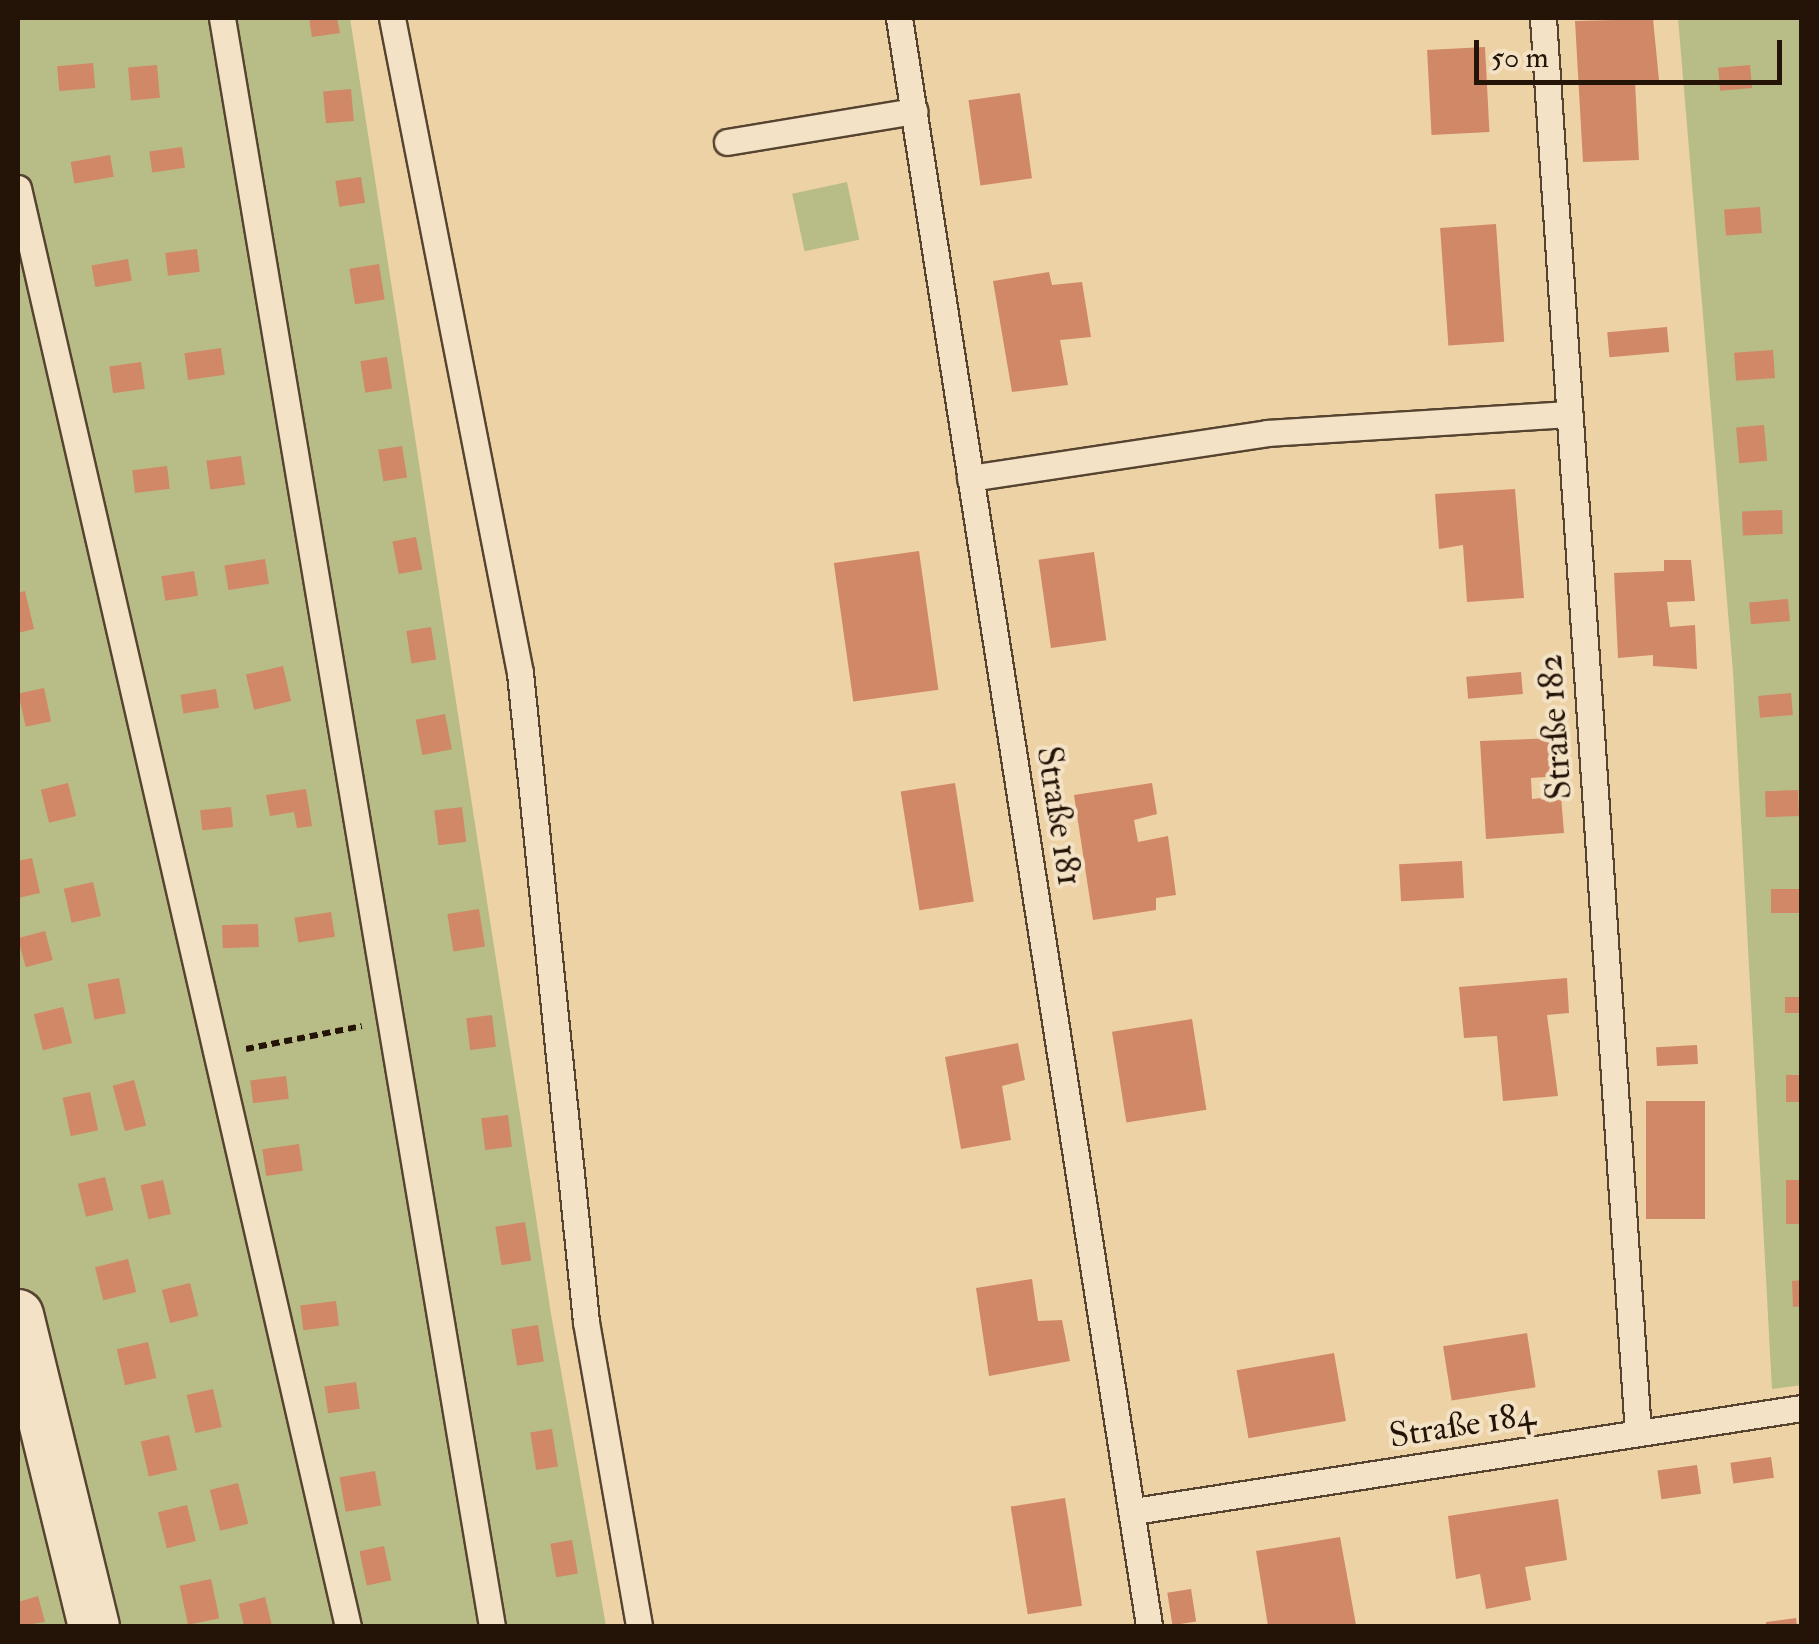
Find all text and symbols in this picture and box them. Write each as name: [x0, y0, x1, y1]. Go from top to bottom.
scale bar: [1479, 20, 1786, 82]
text: 50 m: [1491, 39, 1549, 76]
street label: Straße 182: [1529, 653, 1581, 801]
street label: Straße 181: [1027, 743, 1091, 889]
street label: Straße 184: [1386, 1393, 1538, 1457]

